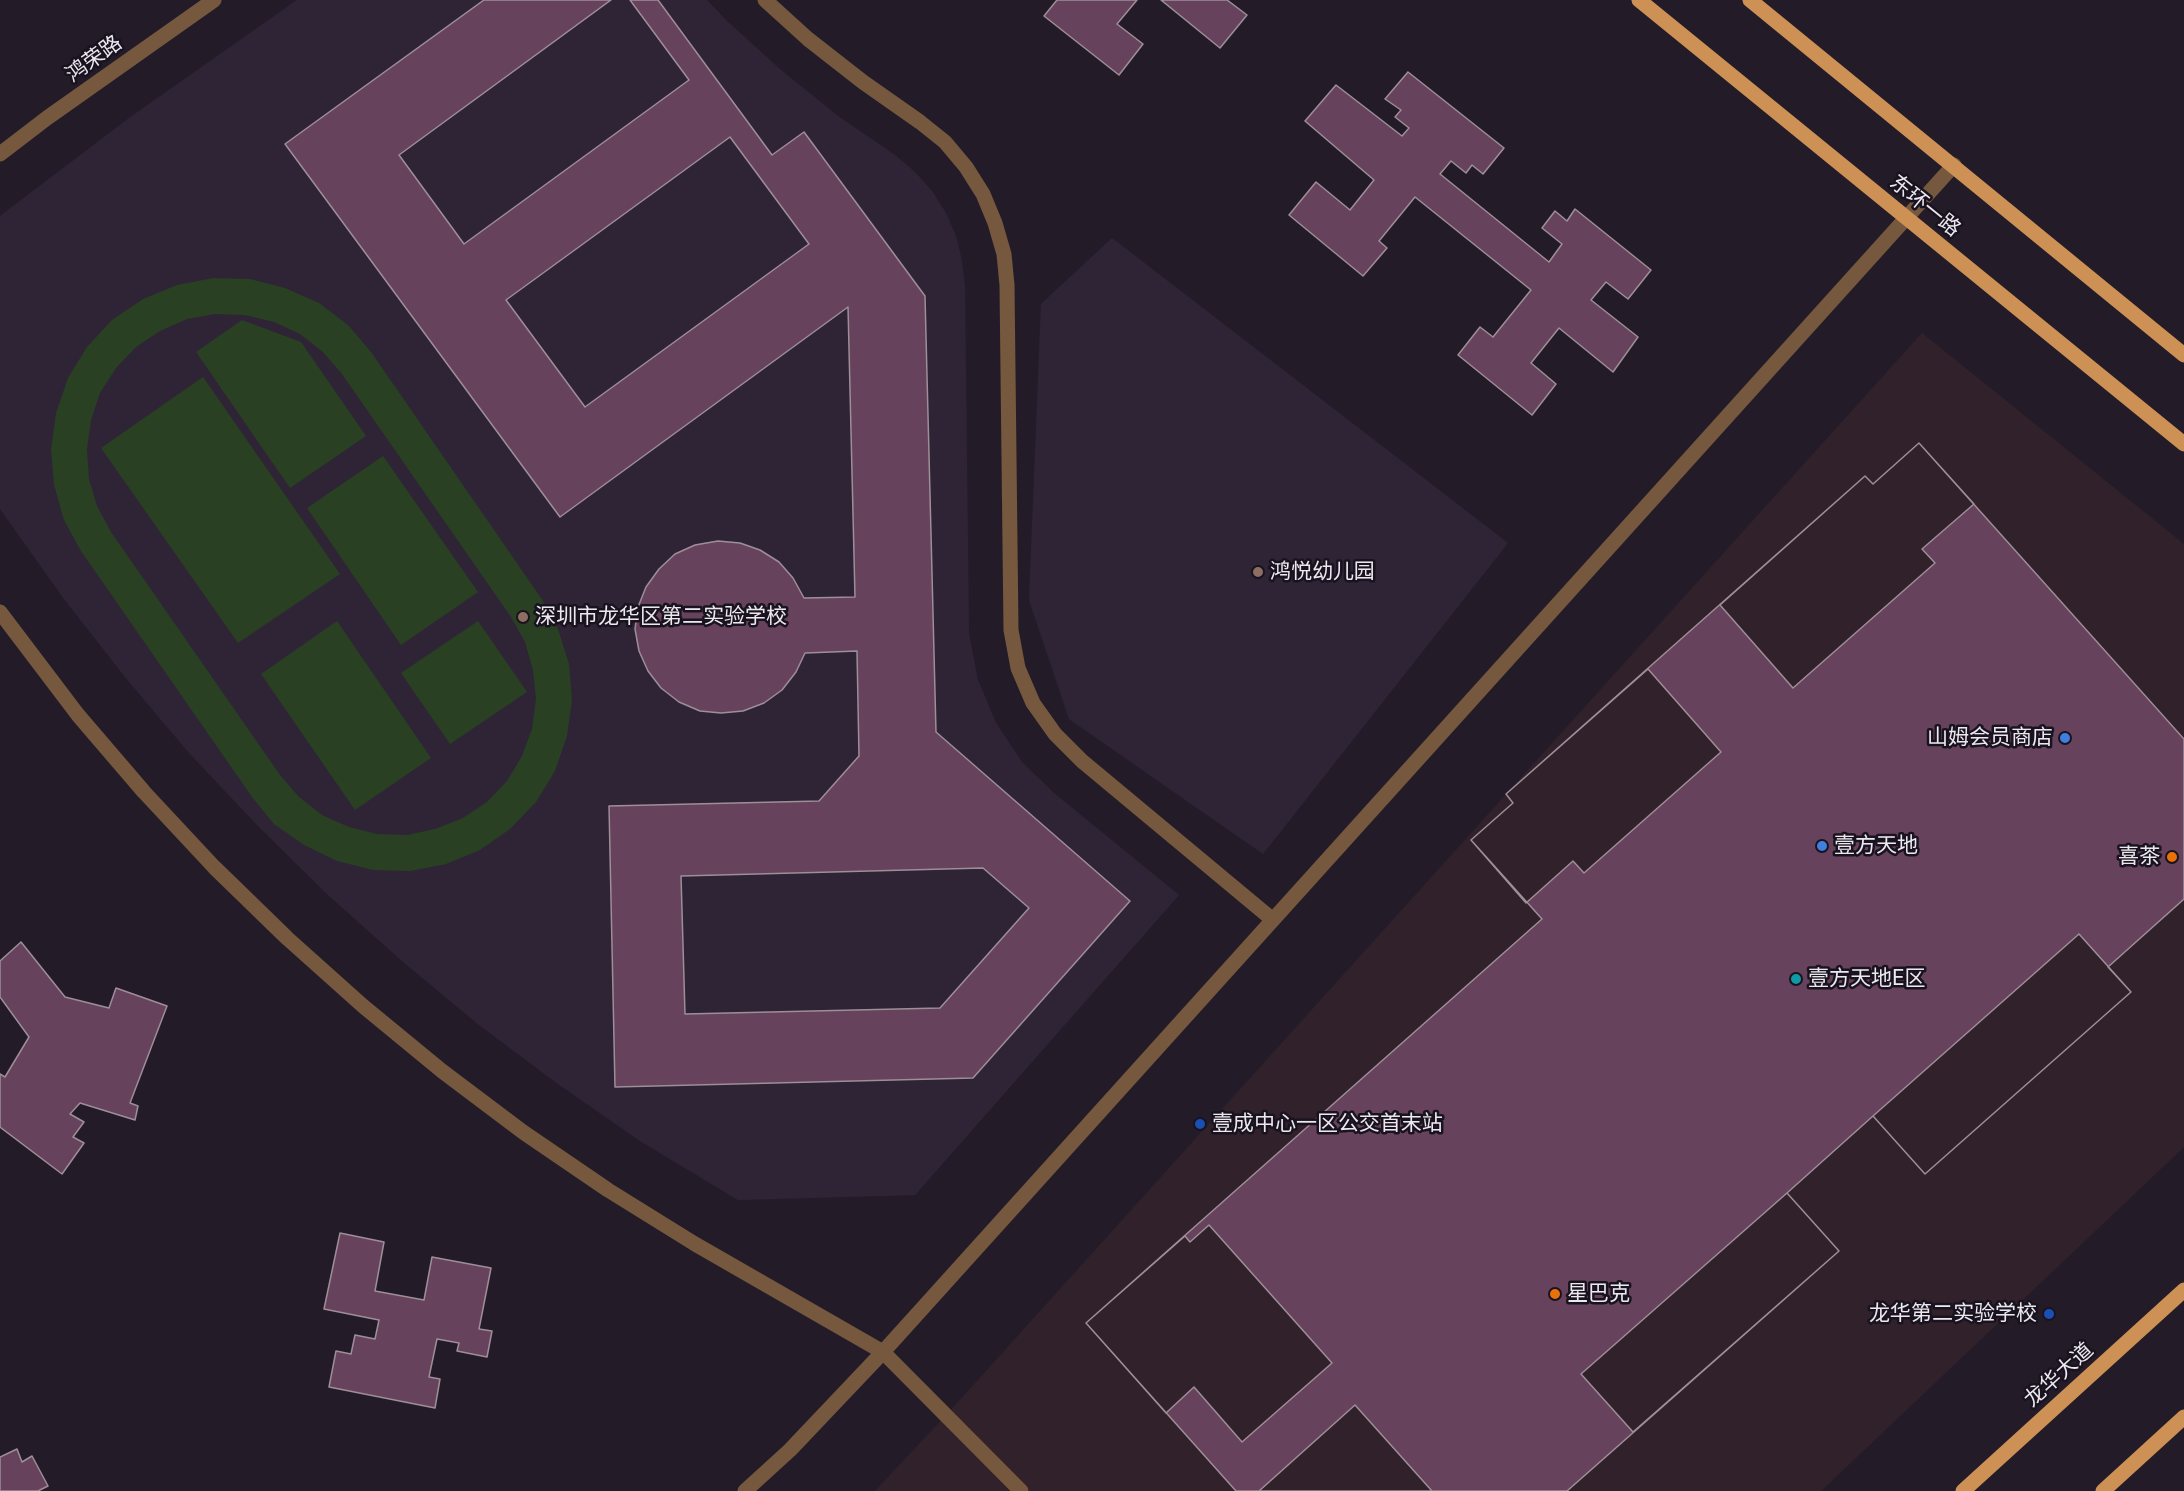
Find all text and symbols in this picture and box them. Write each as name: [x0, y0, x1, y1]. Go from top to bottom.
street label: 鸿荣路: [61, 30, 127, 88]
street label: 东环一路: [1884, 170, 1966, 242]
place label: 鸿悦幼儿园: [1270, 559, 1375, 585]
marker: 鸿悦幼儿园: [1251, 565, 1265, 579]
place label: 深圳市龙华区第二实验学校: [535, 604, 787, 630]
marker: 深圳市龙华区第二实验学校: [516, 610, 530, 624]
place label: 山姆会员商店: [1927, 725, 2053, 751]
marker: 山姆会员商店: [2058, 731, 2072, 745]
place label: 壹方天地: [1834, 833, 1918, 859]
marker: 壹方天地: [1815, 839, 1829, 853]
place label: 喜茶: [2118, 844, 2160, 870]
marker: 喜茶: [2165, 850, 2179, 864]
place label: 壹方天地E区: [1808, 966, 1926, 992]
marker: 壹方天地E区: [1789, 972, 1803, 986]
place label: 壹成中心一区公交首末站: [1212, 1111, 1443, 1137]
marker: 壹成中心一区公交首末站: [1193, 1117, 1207, 1131]
place label: 星巴克: [1567, 1281, 1630, 1307]
marker: 星巴克: [1548, 1287, 1562, 1301]
place label: 龙华第二实验学校: [1869, 1301, 2037, 1327]
marker: 龙华第二实验学校: [2042, 1307, 2056, 1321]
street label: 龙华大道: [2019, 1338, 2099, 1412]

